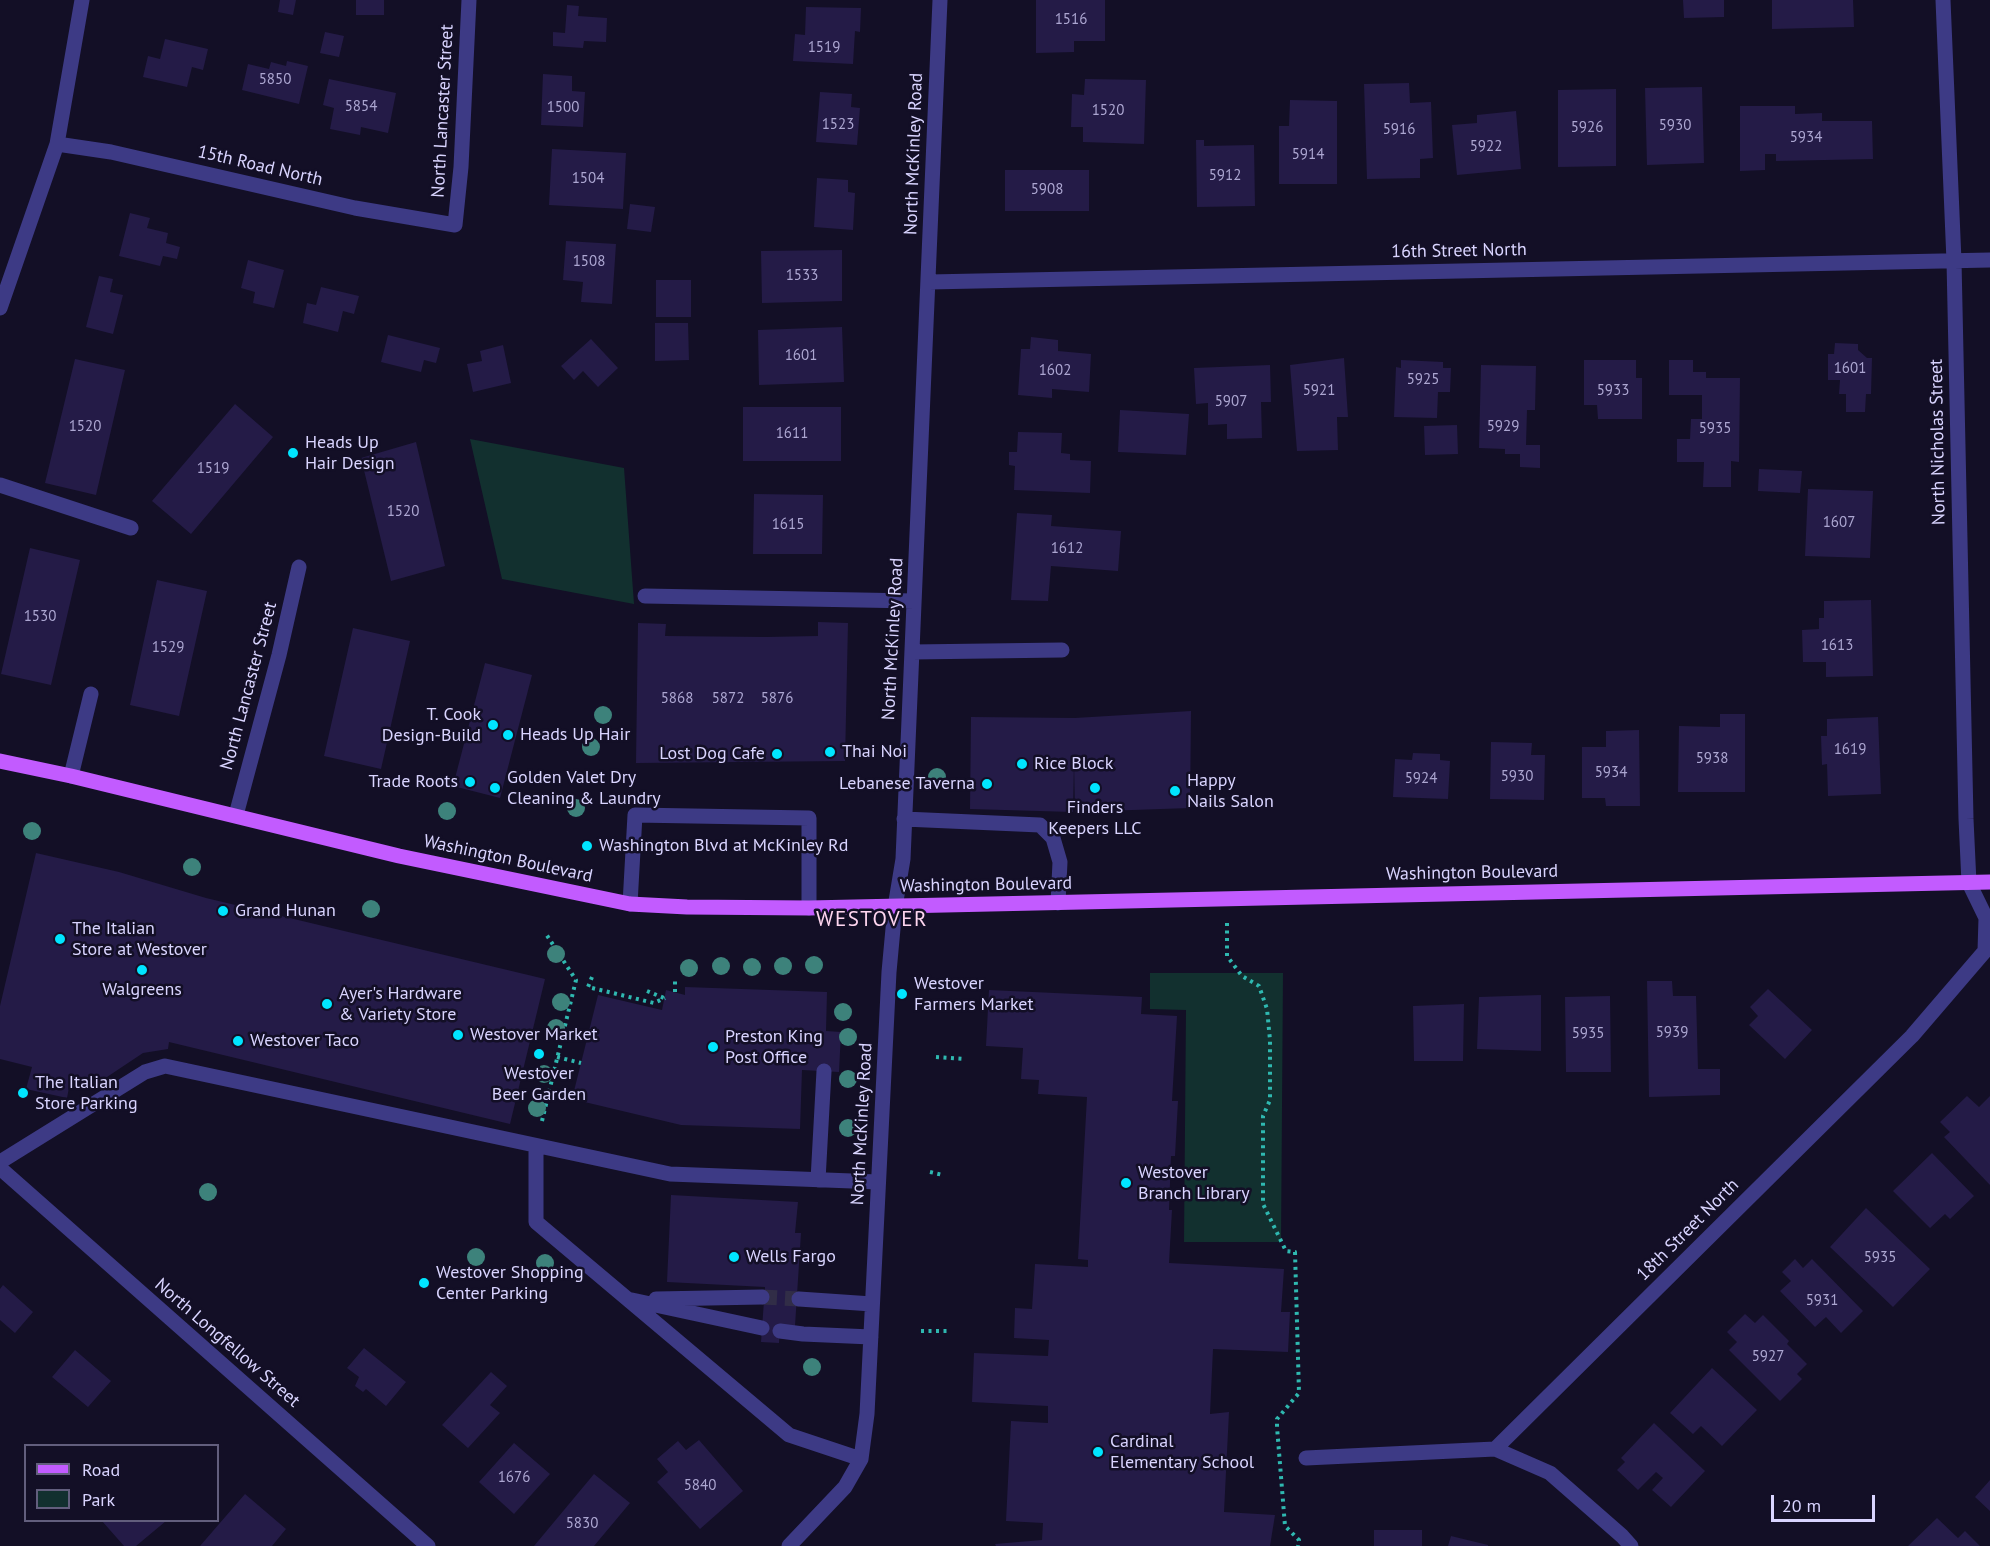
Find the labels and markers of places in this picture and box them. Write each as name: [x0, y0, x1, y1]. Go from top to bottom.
place label: Heads Up Hair Design: [305, 432, 395, 474]
marker: Heads Up Hair Design: [286, 446, 300, 460]
place label: T. Cook Design-Build: [382, 704, 481, 746]
marker: T. Cook Design-Build: [486, 718, 500, 732]
place label: Heads Up Hair: [520, 724, 630, 746]
marker: Heads Up Hair: [501, 728, 515, 742]
place label: Thai Noi: [842, 741, 907, 763]
place label: Lost Dog Cafe: [659, 743, 765, 765]
marker: Thai Noi: [823, 745, 837, 759]
marker: Lost Dog Cafe: [770, 747, 784, 761]
place label: Rice Block: [1034, 753, 1113, 775]
marker: Rice Block: [1015, 757, 1029, 771]
place label: Golden Valet Dry Cleaning & Laundry: [507, 767, 661, 810]
place label: Happy Nails Salon: [1187, 770, 1274, 812]
place label: Trade Roots: [368, 771, 458, 793]
place label: Lebanese Taverna: [839, 773, 975, 795]
marker: Trade Roots: [463, 775, 477, 789]
marker: Lebanese Taverna: [980, 777, 994, 791]
marker: Golden Valet Dry Cleaning & Laundry: [488, 781, 502, 795]
marker: Finders Keepers LLC: [1088, 781, 1102, 795]
marker: Happy Nails Salon: [1168, 784, 1182, 798]
place label: Finders Keepers LLC: [1048, 797, 1142, 840]
place label: Washington Blvd at McKinley Rd: [599, 835, 848, 857]
marker: Washington Blvd at McKinley Rd: [580, 839, 594, 853]
place label: Grand Hunan: [235, 900, 336, 922]
marker: Grand Hunan: [216, 904, 230, 918]
place label: The Italian Store at Westover: [72, 918, 207, 960]
marker: The Italian Store at Westover: [53, 932, 67, 946]
marker: Walgreens: [135, 963, 149, 977]
place label: Westover Farmers Market: [914, 973, 1034, 1016]
place label: Walgreens: [102, 979, 182, 1001]
place label: Ayer's Hardware & Variety Store: [339, 983, 462, 1026]
marker: Westover Farmers Market: [895, 987, 909, 1001]
marker: Ayer's Hardware & Variety Store: [320, 997, 334, 1011]
place label: Westover Market: [470, 1024, 598, 1046]
place label: Preston King Post Office: [725, 1026, 823, 1068]
marker: Westover Market: [451, 1028, 465, 1042]
place label: Westover Taco: [250, 1030, 359, 1052]
marker: Westover Taco: [231, 1034, 245, 1048]
marker: Preston King Post Office: [706, 1040, 720, 1054]
marker: Westover Beer Garden: [532, 1047, 546, 1061]
place label: Westover Beer Garden: [492, 1063, 586, 1106]
place label: The Italian Store Parking: [35, 1072, 138, 1114]
marker: The Italian Store Parking: [16, 1086, 30, 1100]
place label: Westover Branch Library: [1138, 1162, 1250, 1204]
marker: Westover Branch Library: [1119, 1176, 1133, 1190]
place label: Wells Fargo: [746, 1246, 836, 1268]
marker: Wells Fargo: [727, 1250, 741, 1264]
place label: Westover Shopping Center Parking: [436, 1262, 584, 1304]
marker: Westover Shopping Center Parking: [417, 1276, 431, 1290]
place label: Cardinal Elementary School: [1110, 1431, 1254, 1474]
marker: Cardinal Elementary School: [1091, 1445, 1105, 1459]

